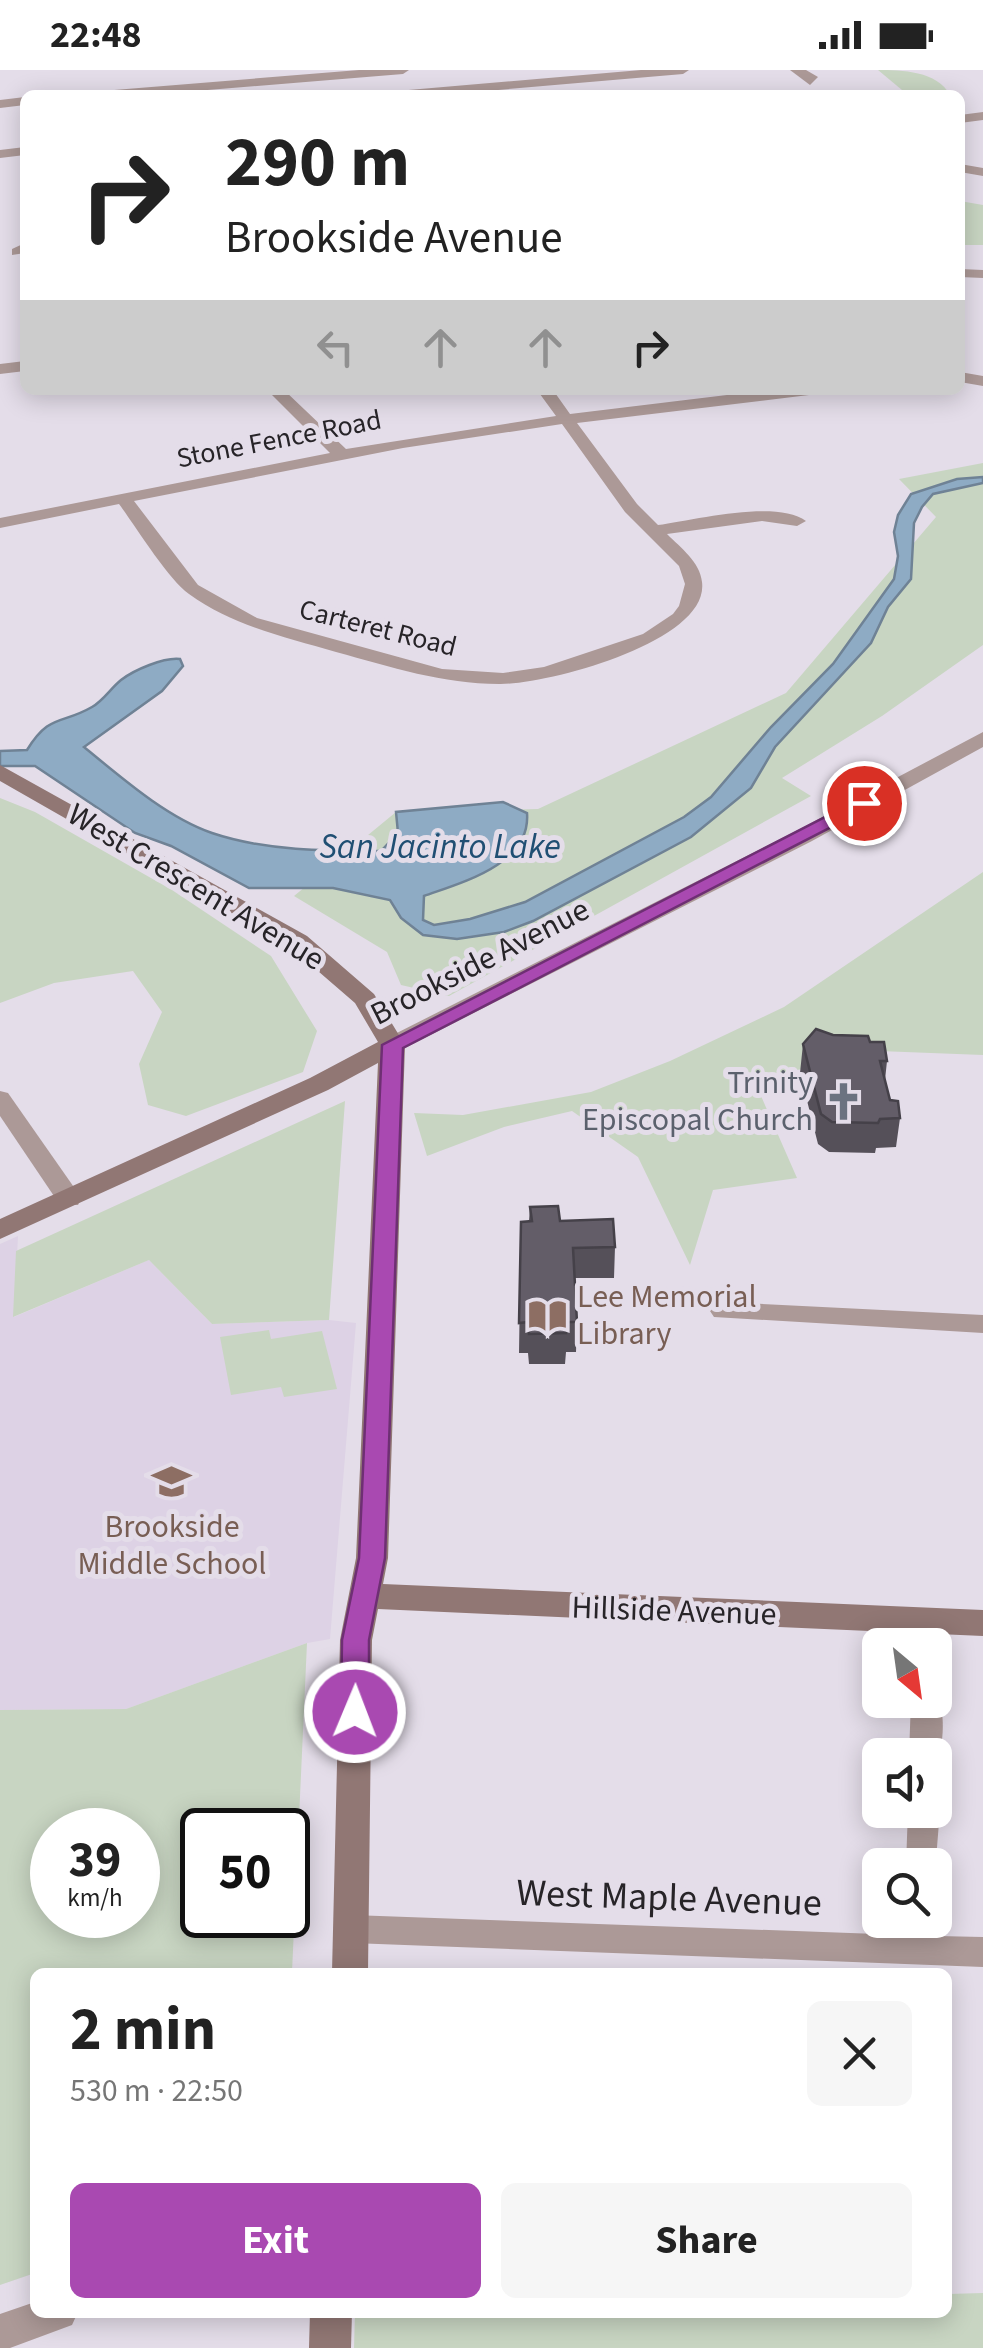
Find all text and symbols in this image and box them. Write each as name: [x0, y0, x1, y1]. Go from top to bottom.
text: 22:48: [50, 8, 142, 62]
text: 290 m: [225, 113, 410, 213]
icon: right: [60, 130, 190, 260]
text: Brookside Avenue: [225, 206, 563, 270]
icon: left: [308, 320, 363, 375]
icon: ahead: [413, 320, 468, 375]
icon: ahead: [518, 320, 573, 375]
icon: right: [623, 320, 678, 375]
street label: Stone Fence Road: [173, 400, 385, 478]
street label: Carteret Road: [295, 589, 461, 667]
pin: [822, 761, 907, 846]
icon: arrive: [837, 776, 892, 831]
street label: West Crescent Avenue: [59, 792, 333, 982]
water label: San Jacinto Lake: [319, 822, 561, 872]
street label: Brookside Avenue: [363, 887, 597, 1037]
place label: Trinity Episcopal Church: [582, 1060, 813, 1143]
church icon: Trinity Episcopal Church: [822, 1080, 864, 1122]
place label: Lee Memorial Library: [577, 1274, 757, 1357]
library icon: Lee Memorial Library: [526, 1294, 568, 1336]
school or university icon: Brookside Middle School: [151, 1461, 193, 1503]
place label: Brookside Middle School: [77, 1504, 267, 1587]
street label: Hillside Avenue: [571, 1584, 777, 1638]
north arrow: [862, 1628, 952, 1718]
map controls: [862, 1628, 952, 1938]
position arrow: [303, 1660, 407, 1764]
button: sound: [862, 1738, 952, 1828]
speed limit sign: 50: [180, 1808, 310, 1938]
text: 39: [69, 1825, 121, 1896]
button: search: [862, 1848, 952, 1938]
street label: West Maple Avenue: [515, 1866, 823, 1930]
text: km/h: [67, 1880, 123, 1916]
text: 2 min: [70, 1988, 216, 2073]
button: close: [807, 2001, 912, 2106]
text: 530 m · 22:50: [70, 2068, 243, 2114]
button: Exit: [70, 2183, 481, 2298]
button: Share: [501, 2183, 912, 2298]

